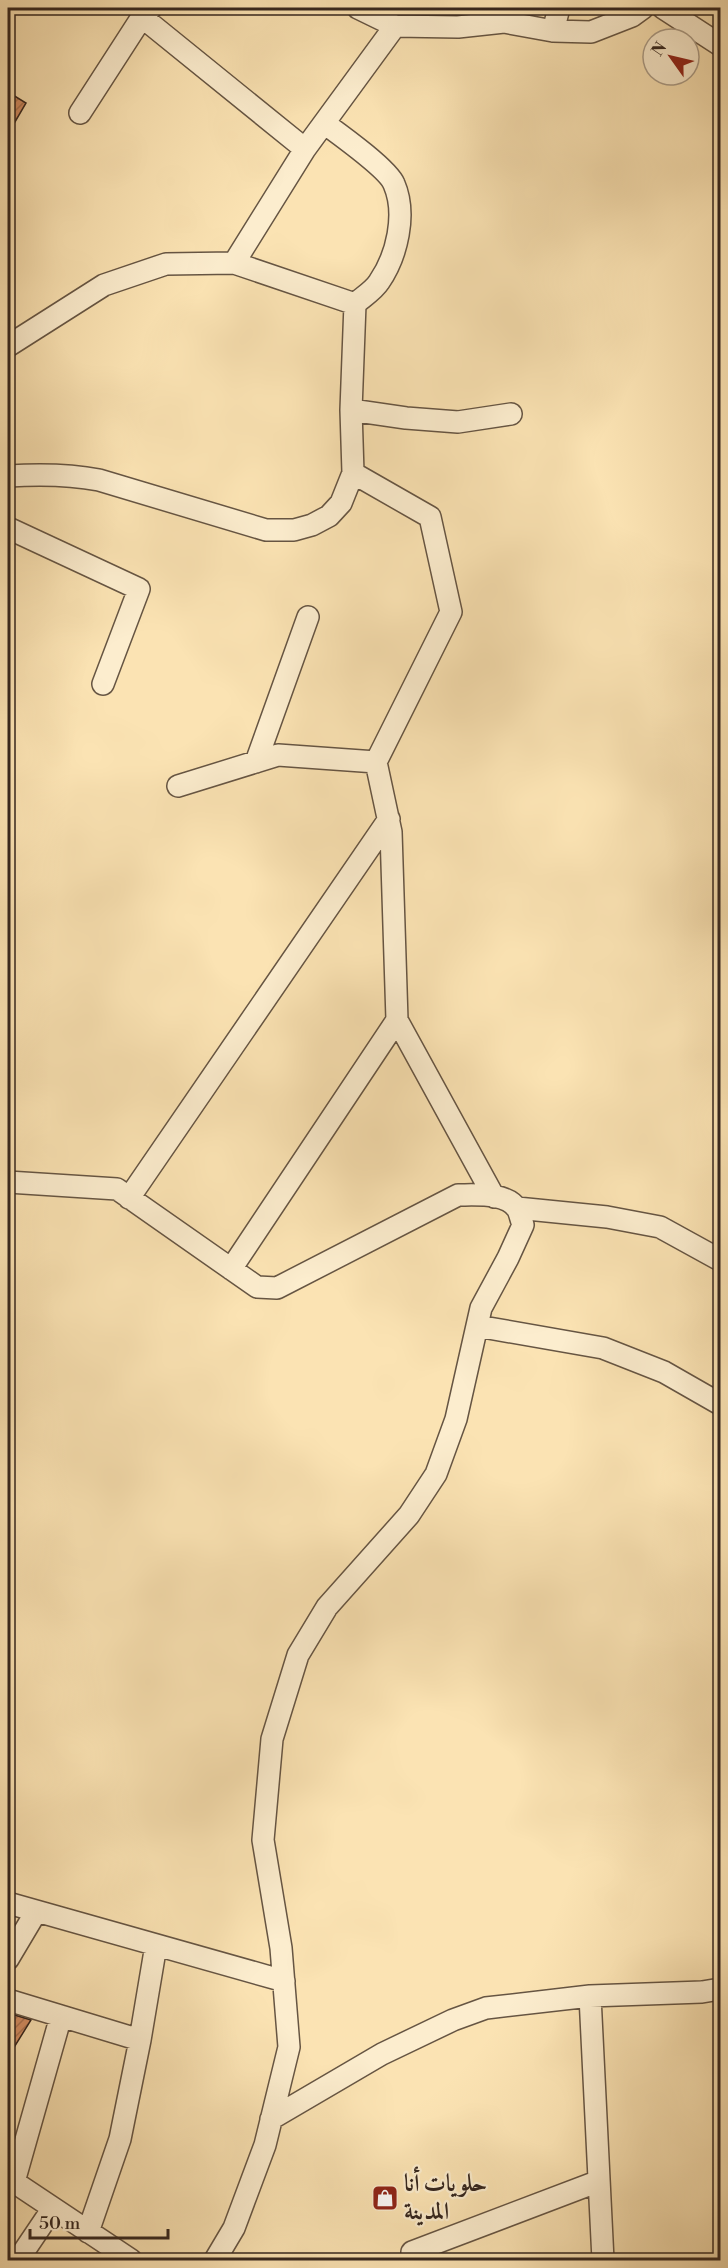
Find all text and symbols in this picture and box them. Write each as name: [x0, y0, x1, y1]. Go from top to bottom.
north arrow: [641, 27, 701, 87]
text: N: [648, 38, 671, 60]
place label: حلويات أنا المدينة: [404, 2166, 487, 2227]
shop icon: حلويات أنا المدينة: [370, 2183, 400, 2213]
scale bar: [30, 2202, 168, 2240]
text: 50 m: [39, 2212, 81, 2235]

